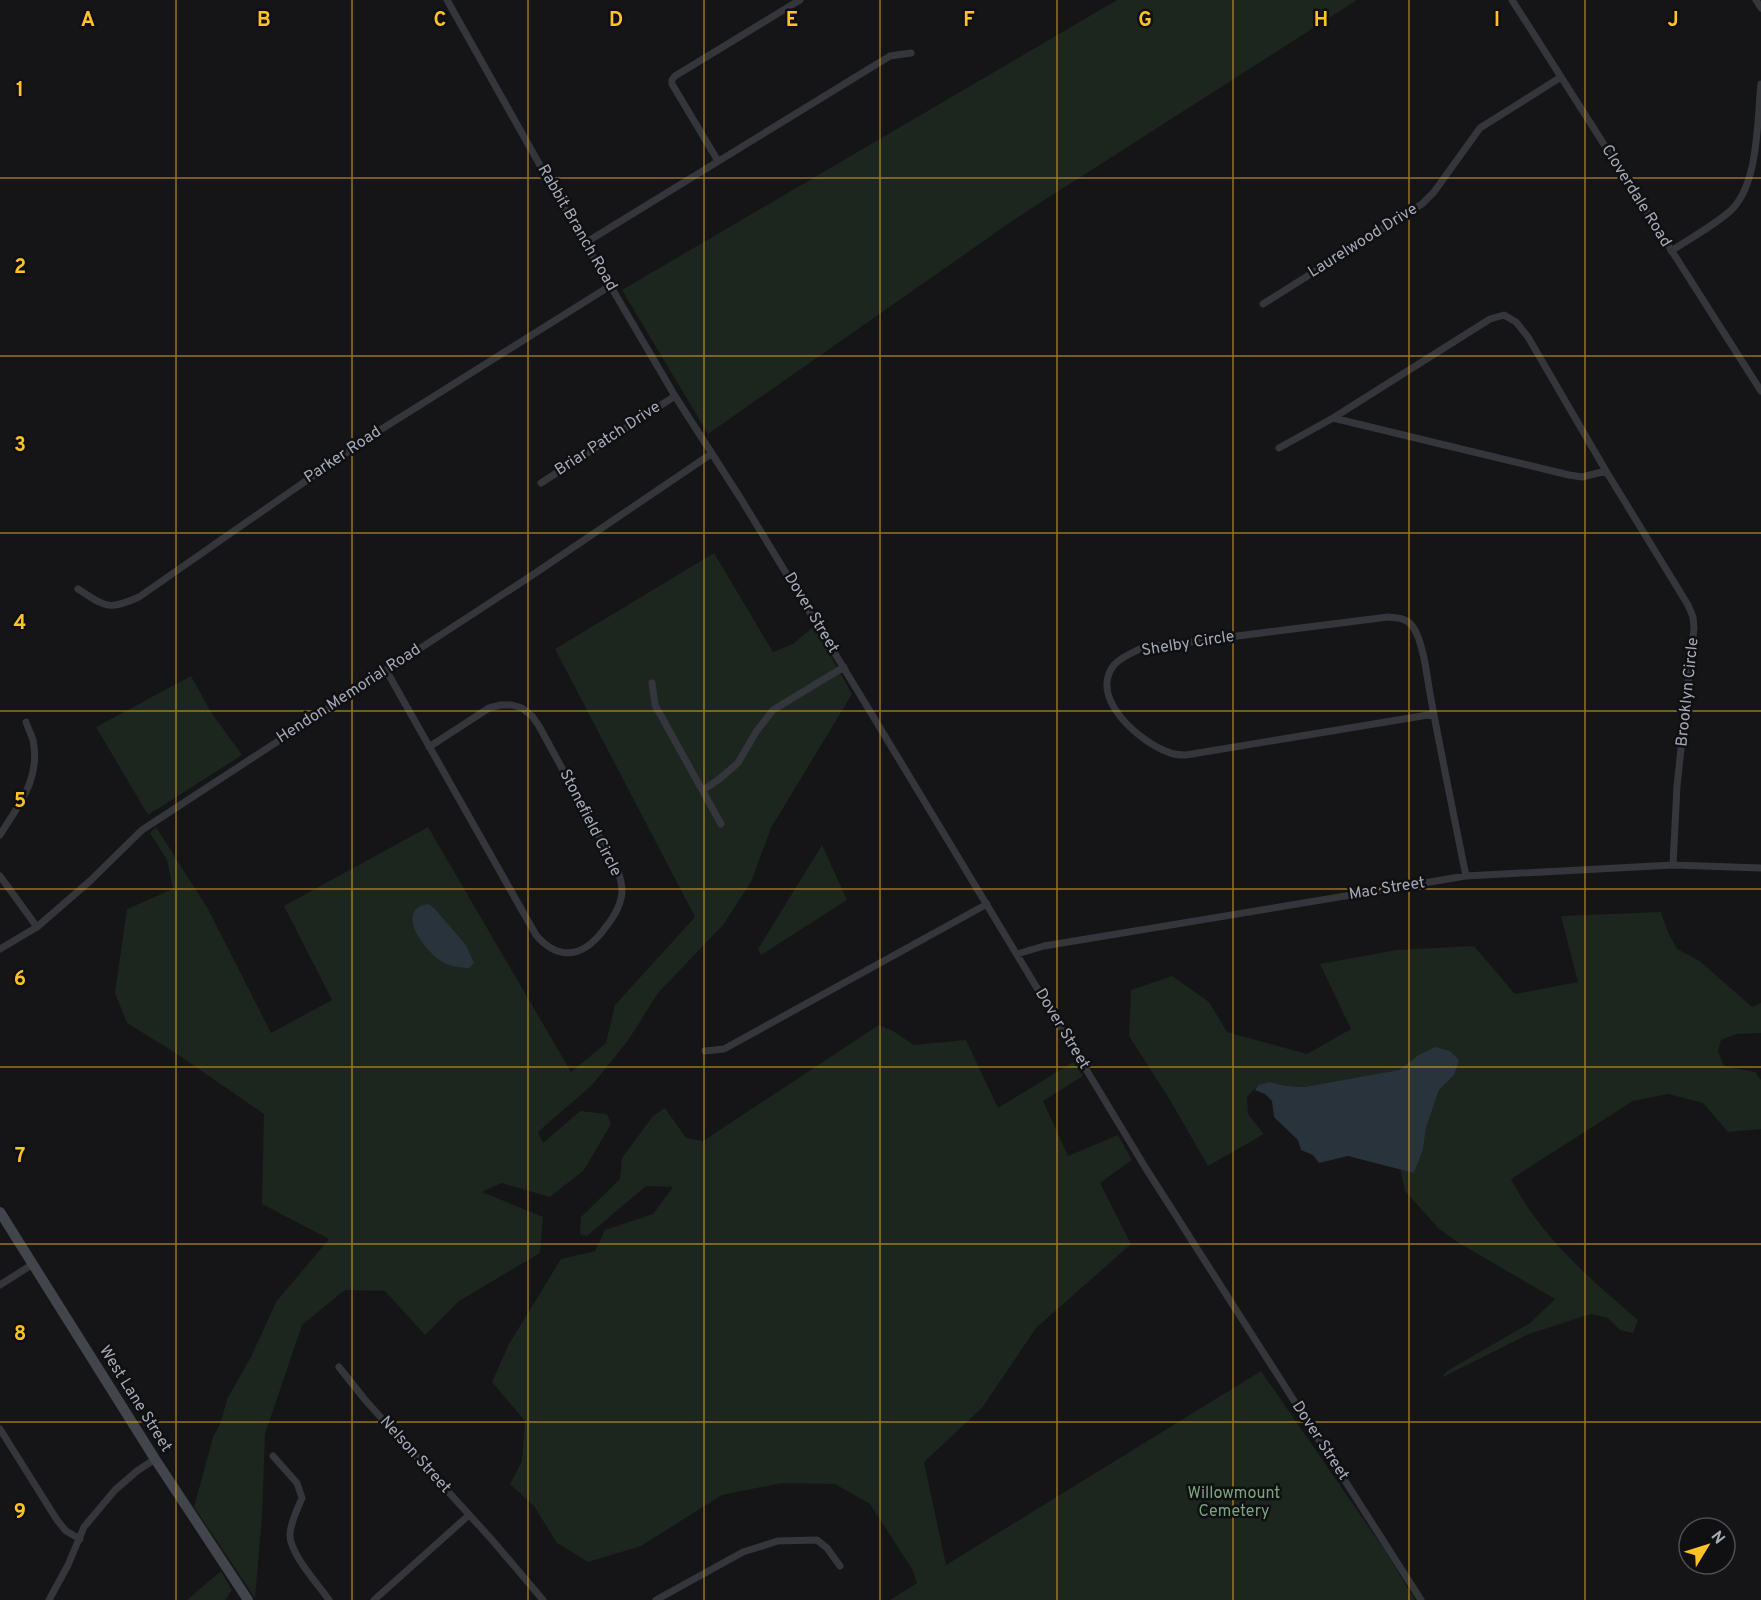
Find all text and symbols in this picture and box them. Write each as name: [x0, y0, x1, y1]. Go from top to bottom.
text: A: [81, 8, 95, 34]
text: B: [257, 8, 271, 34]
text: C: [434, 8, 446, 34]
text: D: [609, 8, 623, 34]
text: E: [786, 8, 798, 34]
text: F: [963, 8, 975, 34]
text: G: [1138, 8, 1152, 34]
text: H: [1314, 8, 1328, 34]
text: I: [1494, 8, 1500, 34]
text: J: [1667, 8, 1679, 34]
text: 1: [16, 78, 24, 104]
street label: Cloverdale Road: [1596, 141, 1676, 251]
street label: Rabbit Branch Road: [533, 161, 621, 295]
street label: Laurelwood Drive: [1305, 199, 1421, 283]
text: 2: [14, 255, 26, 281]
street label: Briar Patch Drive: [551, 397, 665, 481]
street label: Parker Road: [301, 422, 385, 488]
text: 3: [14, 433, 26, 459]
street label: Dover Street: [779, 569, 843, 657]
text: 4: [14, 611, 26, 637]
street label: Shelby Circle: [1140, 627, 1236, 661]
street label: Brooklyn Circle: [1672, 636, 1704, 748]
street label: Hendon Memorial Road: [273, 640, 425, 748]
street label: Stonefield Circle: [554, 766, 626, 880]
text: 5: [14, 789, 26, 815]
street label: Mac Street: [1347, 873, 1427, 905]
text: 6: [14, 967, 26, 993]
street label: Dover Street: [1030, 985, 1094, 1073]
text: 7: [15, 1144, 25, 1170]
text: 8: [14, 1322, 26, 1348]
street label: West Lane Street: [94, 1342, 176, 1456]
street label: Dover Street: [1287, 1398, 1353, 1484]
street label: Nelson Street: [375, 1412, 455, 1498]
park label: Willowmount Cemetery: [1188, 1484, 1280, 1522]
text: 9: [14, 1500, 26, 1526]
north arrow: [1677, 1516, 1737, 1576]
text: N: [1706, 1527, 1729, 1549]

